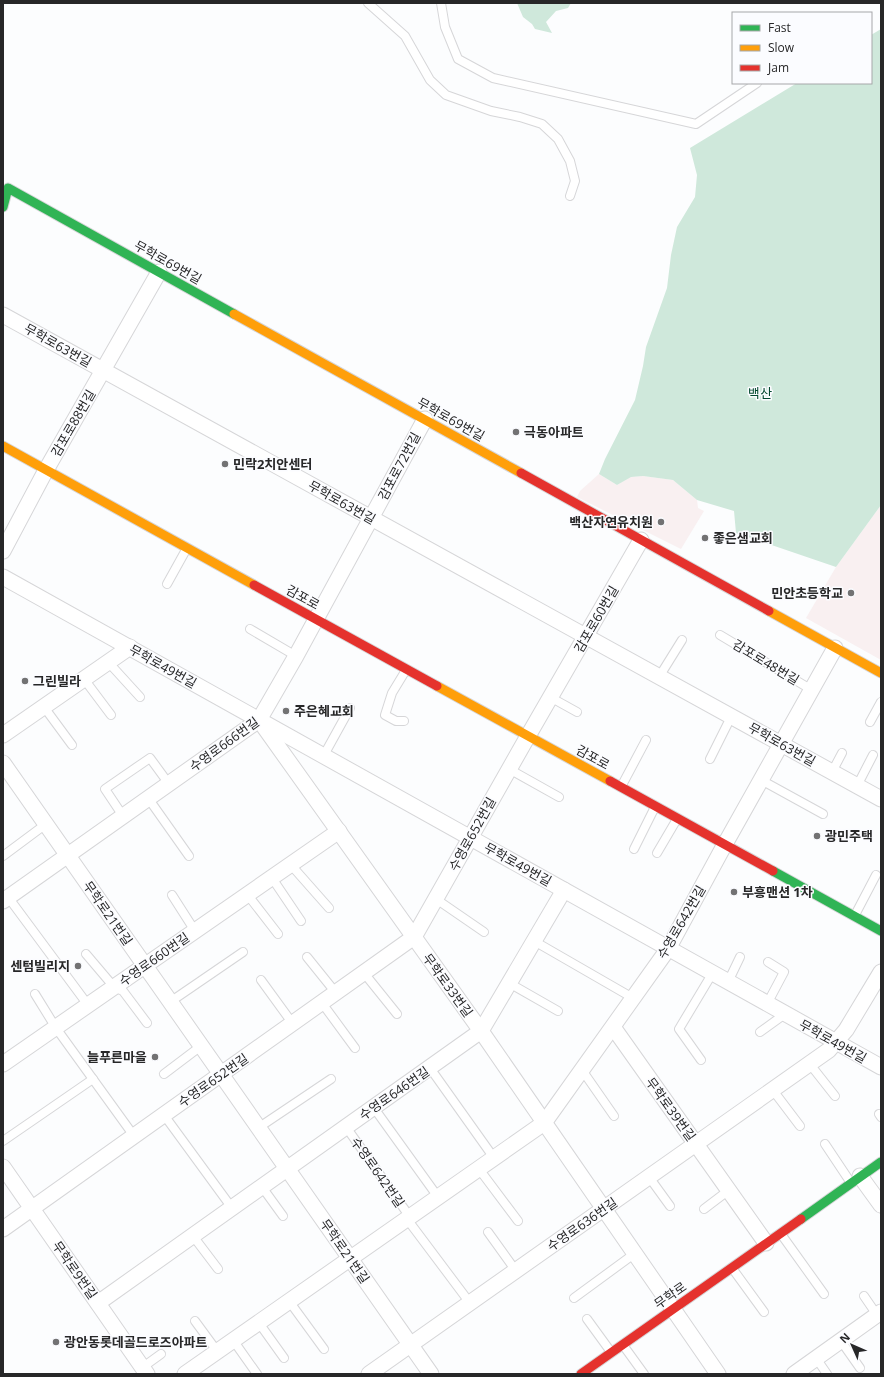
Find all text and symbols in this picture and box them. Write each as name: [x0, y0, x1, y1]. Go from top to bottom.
legend: [732, 12, 872, 84]
text: Fast: [768, 19, 791, 36]
text: Slow: [768, 39, 795, 56]
text: Jam: [767, 59, 789, 76]
street label: 무학로69번길: [131, 236, 205, 288]
street label: 무학로63번길: [21, 319, 95, 371]
park label: 백산: [748, 384, 772, 402]
street label: 감포로88번길: [47, 386, 99, 460]
street label: 무학로69번길: [414, 393, 488, 445]
place label: 극동아파트: [524, 423, 584, 441]
marker: 극동아파트: [511, 427, 521, 437]
street label: 감포로72번길: [374, 429, 424, 503]
place label: 민락2치안센터: [233, 455, 312, 473]
marker: 민락2치안센터: [220, 459, 230, 469]
street label: 무학로63번길: [305, 476, 379, 528]
place label: 백산자연유치원: [569, 513, 653, 531]
marker: 백산자연유치원: [656, 517, 666, 527]
place label: 좋은샘교회: [713, 529, 773, 547]
marker: 좋은샘교회: [700, 533, 710, 543]
street label: 감포로: [283, 580, 323, 614]
street label: 감포로60번길: [570, 582, 622, 656]
place label: 민안초등학교: [771, 584, 843, 602]
marker: 민안초등학교: [846, 588, 856, 598]
street label: 감포로48번길: [729, 635, 803, 689]
street label: 무학로49번길: [126, 640, 200, 692]
place label: 그린빌라: [33, 672, 81, 690]
marker: 그린빌라: [20, 676, 30, 686]
place label: 주은혜교회: [294, 702, 354, 720]
marker: 주은혜교회: [281, 706, 291, 716]
street label: 수영로666번길: [185, 713, 263, 775]
street label: 무학로63번길: [745, 718, 819, 770]
street label: 감포로: [573, 740, 613, 774]
street label: 수영로652번길: [444, 794, 500, 874]
place label: 광민주택: [825, 827, 873, 845]
marker: 광민주택: [812, 831, 822, 841]
street label: 무학로49번길: [481, 838, 555, 890]
street label: 무학로21번길: [79, 877, 137, 949]
street label: 수영로642번길: [653, 882, 709, 962]
place label: 부흥맨션 1차: [742, 883, 813, 901]
marker: 부흥맨션 1차: [729, 887, 739, 897]
street label: 수영로660번길: [115, 928, 193, 990]
street label: 무학로33번길: [419, 950, 477, 1020]
place label: 센텀빌리지: [10, 957, 70, 975]
marker: 센텀빌리지: [73, 961, 83, 971]
street label: 무학로49번길: [796, 1015, 870, 1067]
place label: 늘푸른마을: [87, 1048, 147, 1066]
street label: 수영로652번길: [174, 1049, 252, 1111]
marker: 늘푸른마을: [150, 1052, 160, 1062]
street label: 수영로646번길: [355, 1062, 433, 1124]
street label: 무학로39번길: [642, 1074, 700, 1144]
street label: 수영로642번길: [347, 1133, 409, 1211]
street label: 수영로636번길: [543, 1193, 621, 1255]
street label: 무학로21번길: [316, 1215, 374, 1287]
street label: 무학로9번길: [48, 1237, 102, 1303]
street label: 무학로: [650, 1277, 690, 1313]
north arrow: [832, 1325, 872, 1365]
text: N: [836, 1329, 853, 1346]
place label: 광안동롯데골드로즈아파트: [64, 1333, 208, 1351]
marker: 광안동롯데골드로즈아파트: [51, 1337, 61, 1347]

